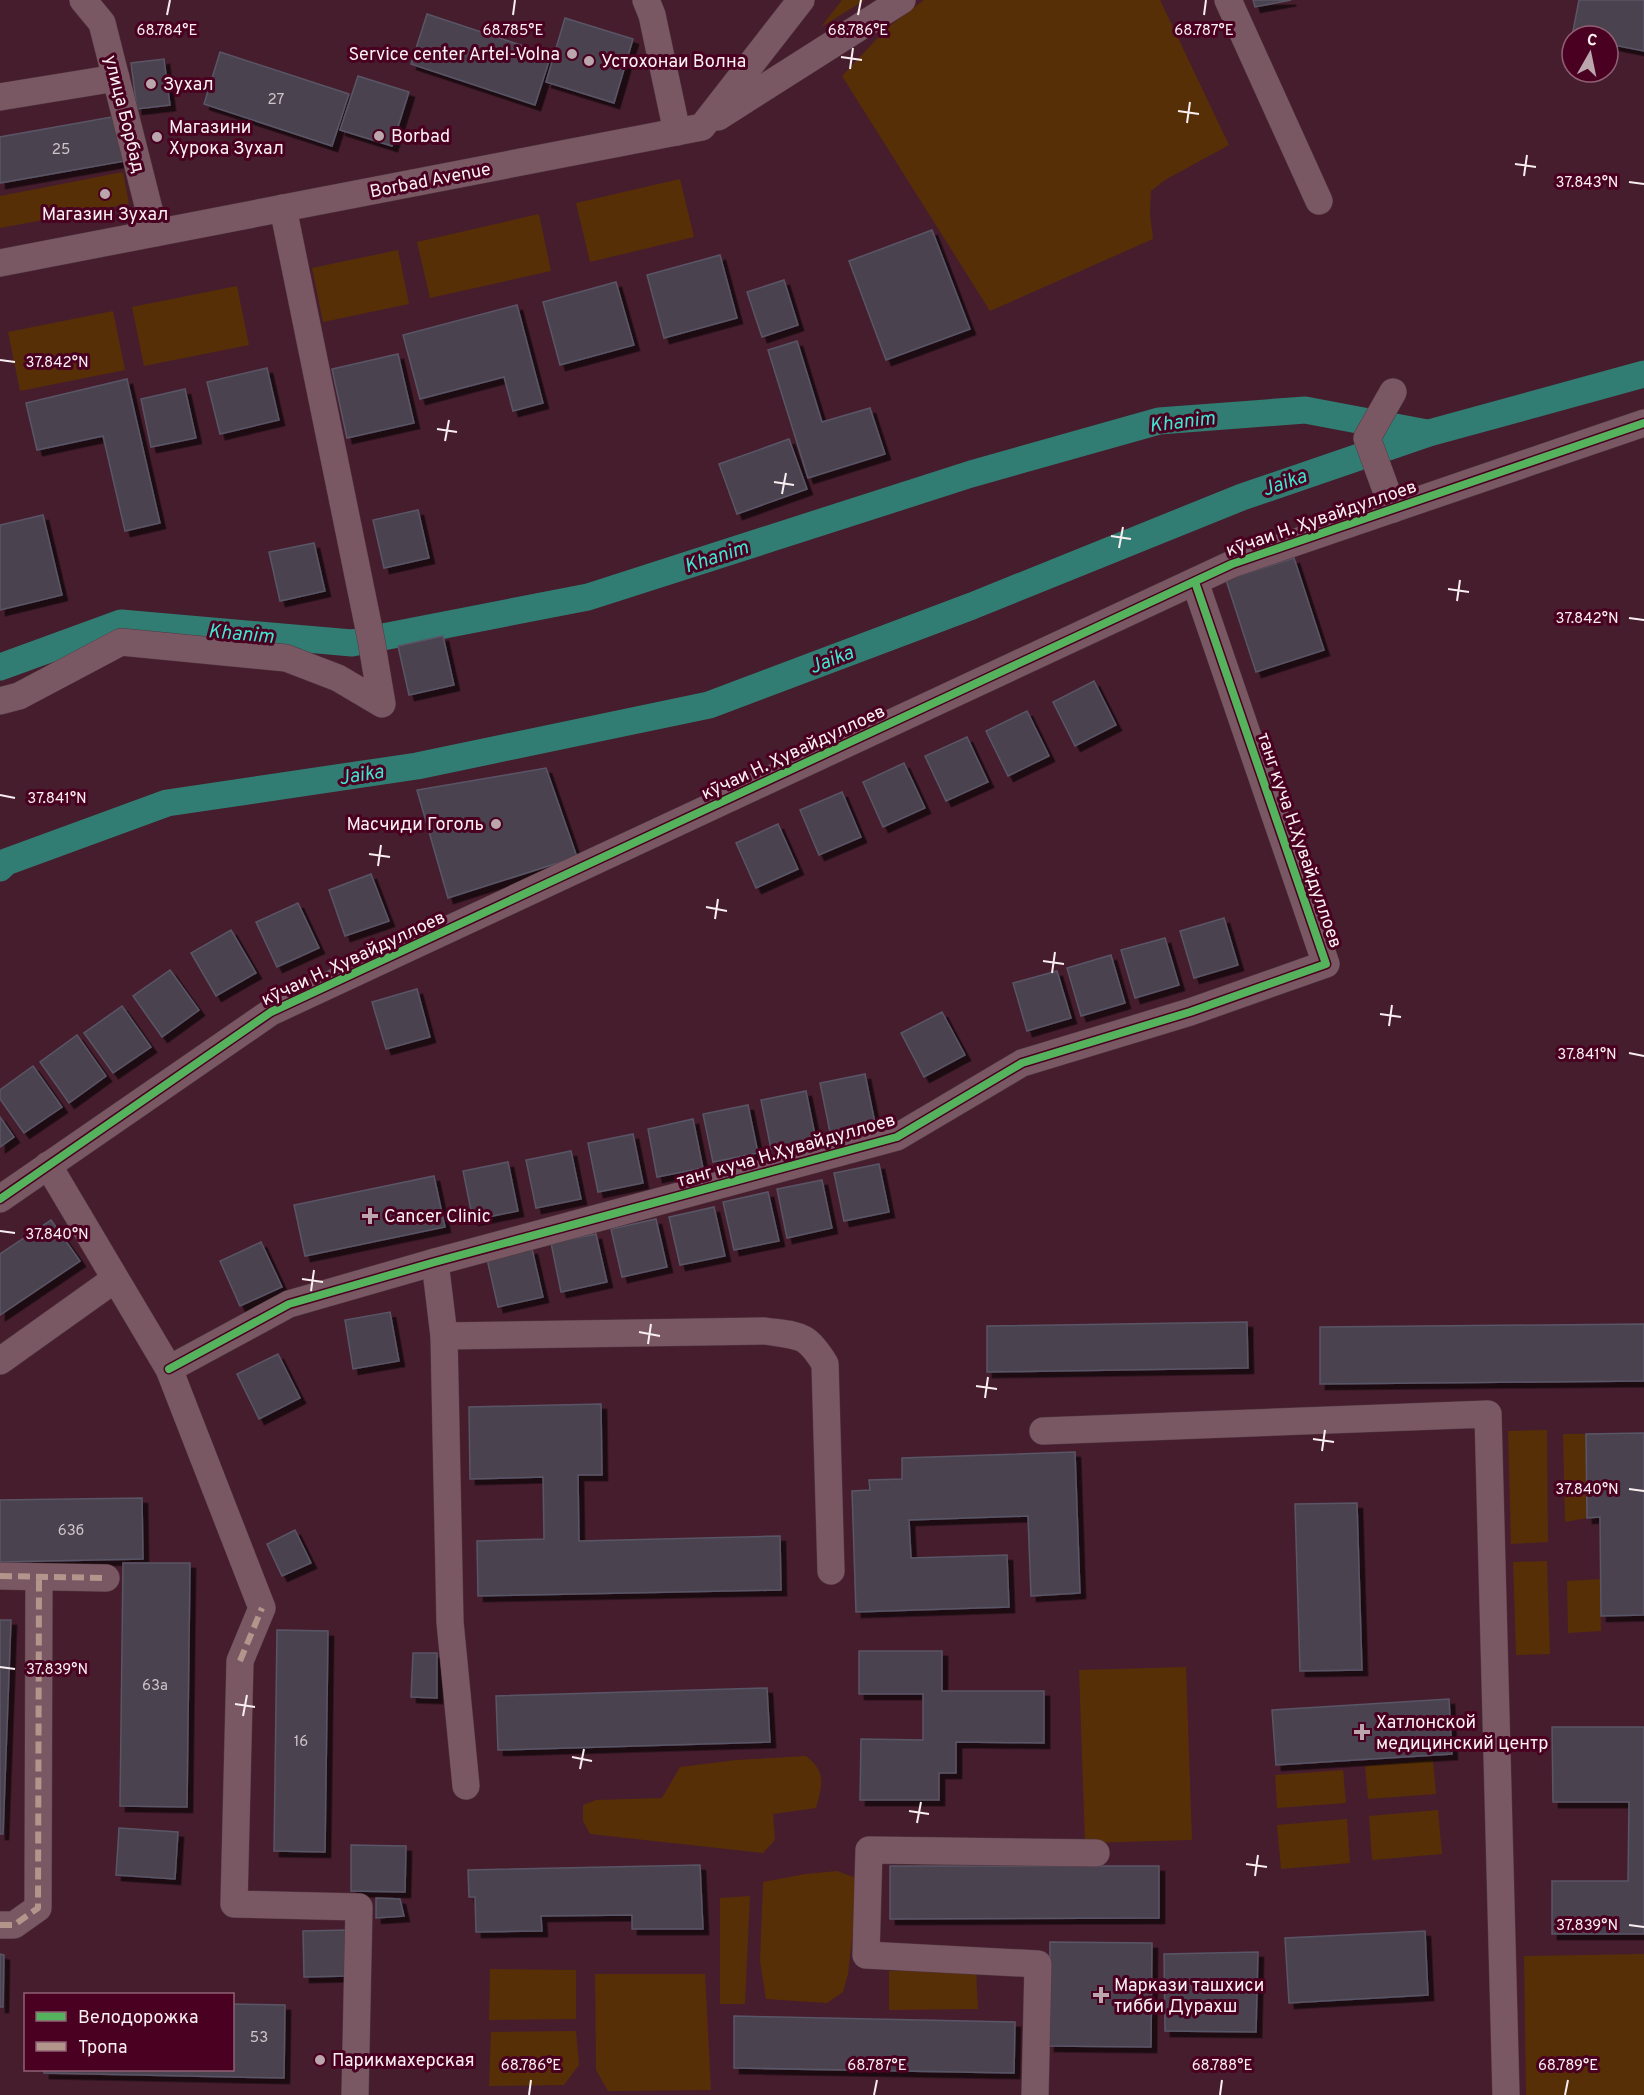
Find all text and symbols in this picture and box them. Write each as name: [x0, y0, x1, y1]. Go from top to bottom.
text: 68.784°E: [137, 22, 197, 41]
text: 68.785°E: [483, 22, 543, 41]
text: 68.786°E: [828, 22, 888, 41]
text: 68.787°E: [1174, 22, 1234, 41]
north arrow: [1560, 24, 1620, 84]
text: С: [1585, 30, 1599, 52]
place label: Service center Artel-Volna: [349, 44, 560, 67]
marker: Service center Artel-Volna: [565, 47, 579, 61]
place label: Устохонаи Волна: [601, 51, 746, 74]
street label: улица Борбад: [98, 53, 149, 176]
marker: Устохонаи Волна: [582, 54, 596, 68]
place label: Зухал: [163, 74, 214, 97]
marker: Зухал: [144, 77, 158, 91]
house number: 27: [268, 91, 285, 110]
place label: Магазини Хурока Зухал: [169, 117, 284, 161]
place label: Borbad: [391, 126, 450, 149]
marker: Borbad: [372, 129, 386, 143]
marker: Магазини Хурока Зухал: [150, 130, 164, 144]
house number: 25: [52, 141, 70, 160]
street label: Borbad Avenue: [368, 158, 493, 204]
text: 37.843°N: [1556, 174, 1618, 193]
marker: Магазин Зухал: [98, 187, 112, 201]
place label: Магазин Зухал: [42, 204, 168, 227]
text: 37.842°N: [26, 354, 89, 373]
water label: Khanim: [1148, 406, 1217, 440]
water label: Jaika: [1259, 464, 1311, 504]
street label: кӯчаи Н. Ҳувайдуллоев: [1223, 476, 1420, 563]
water label: Khanim: [681, 535, 753, 580]
text: 37.842°N: [1556, 610, 1619, 629]
water label: Khanim: [207, 619, 275, 651]
water label: Jaika: [806, 640, 858, 681]
street label: кӯчаи Н. Ҳувайдуллоев: [698, 701, 889, 806]
street label: танг куча Н.Ҳувайдуллоев: [1251, 730, 1346, 951]
water label: Jaika: [337, 759, 386, 792]
text: 37.841°N: [27, 790, 87, 809]
place label: Масчиди Гоголь: [346, 814, 484, 837]
marker: Масчиди Гоголь: [489, 817, 503, 831]
street label: кӯчаи Н. Ҳувайдуллоев: [258, 907, 449, 1012]
text: 37.841°N: [1557, 1046, 1617, 1065]
street label: танг куча Н.Ҳувайдуллоев: [674, 1109, 898, 1194]
place label: Cancer Clinic: [384, 1206, 491, 1229]
marker: Cancer Clinic: [361, 1207, 379, 1225]
text: 37.840°N: [25, 1226, 89, 1245]
text: 37.840°N: [1555, 1481, 1619, 1500]
house number: 63б: [58, 1522, 84, 1541]
text: 37.839°N: [26, 1661, 88, 1680]
house number: 63а: [142, 1677, 168, 1696]
place label: Хатлонской медицинский центр: [1376, 1712, 1548, 1756]
marker: Хатлонской медицинский центр: [1353, 1723, 1371, 1741]
house number: 16: [294, 1733, 308, 1752]
text: 37.839°N: [1556, 1917, 1618, 1936]
place label: Маркази ташхиси тибби Дурахш: [1114, 1975, 1264, 2019]
marker: Маркази ташхиси тибби Дурахш: [1092, 1986, 1110, 2004]
legend: [24, 1993, 234, 2071]
text: Велодорожка: [78, 2007, 198, 2030]
house number: 53: [250, 2029, 268, 2048]
text: Тропа: [78, 2037, 127, 2060]
place label: Парикмахерская: [332, 2050, 475, 2073]
marker: Парикмахерская: [313, 2053, 327, 2067]
text: 68.786°E: [501, 2057, 561, 2076]
text: 68.787°E: [847, 2057, 907, 2076]
text: 68.788°E: [1192, 2057, 1252, 2076]
text: 68.789°E: [1538, 2057, 1598, 2076]

